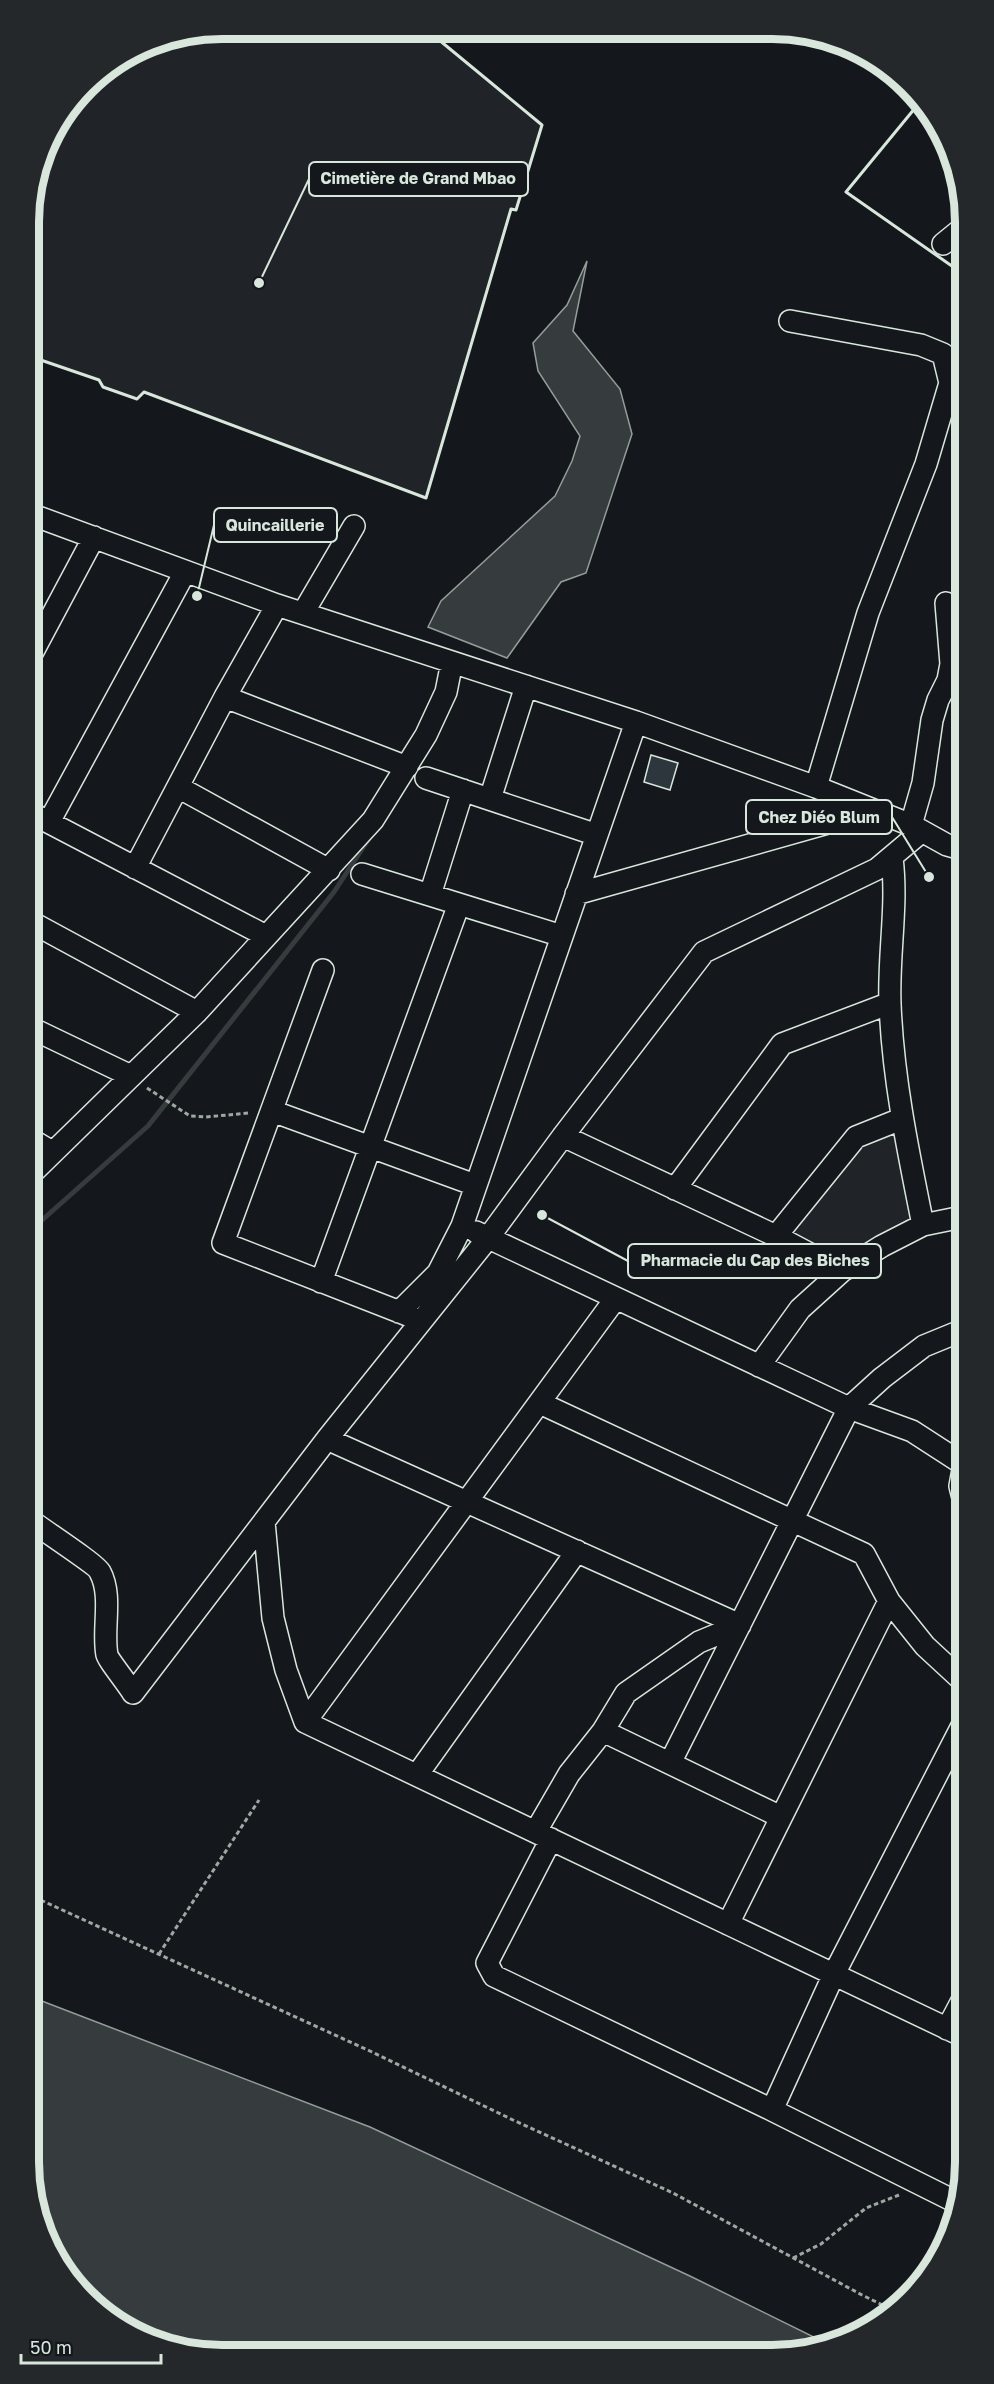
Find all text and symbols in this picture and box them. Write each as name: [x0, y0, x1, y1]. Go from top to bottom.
callout: Cimetière de Grand Mbao: [309, 162, 528, 196]
text: Cimetière de Grand Mbao: [320, 168, 516, 188]
callout: Quincaillerie: [214, 508, 337, 542]
text: Quincaillerie: [226, 515, 324, 535]
callout: Chez Diéo Blum: [746, 800, 892, 834]
text: Chez Diéo Blum: [758, 807, 880, 827]
callout: Pharmacie du Cap des Biches: [628, 1244, 881, 1278]
text: Pharmacie du Cap des Biches: [640, 1250, 870, 1270]
scale bar: [21, 2327, 160, 2365]
text: 50 m: [30, 2336, 72, 2358]

